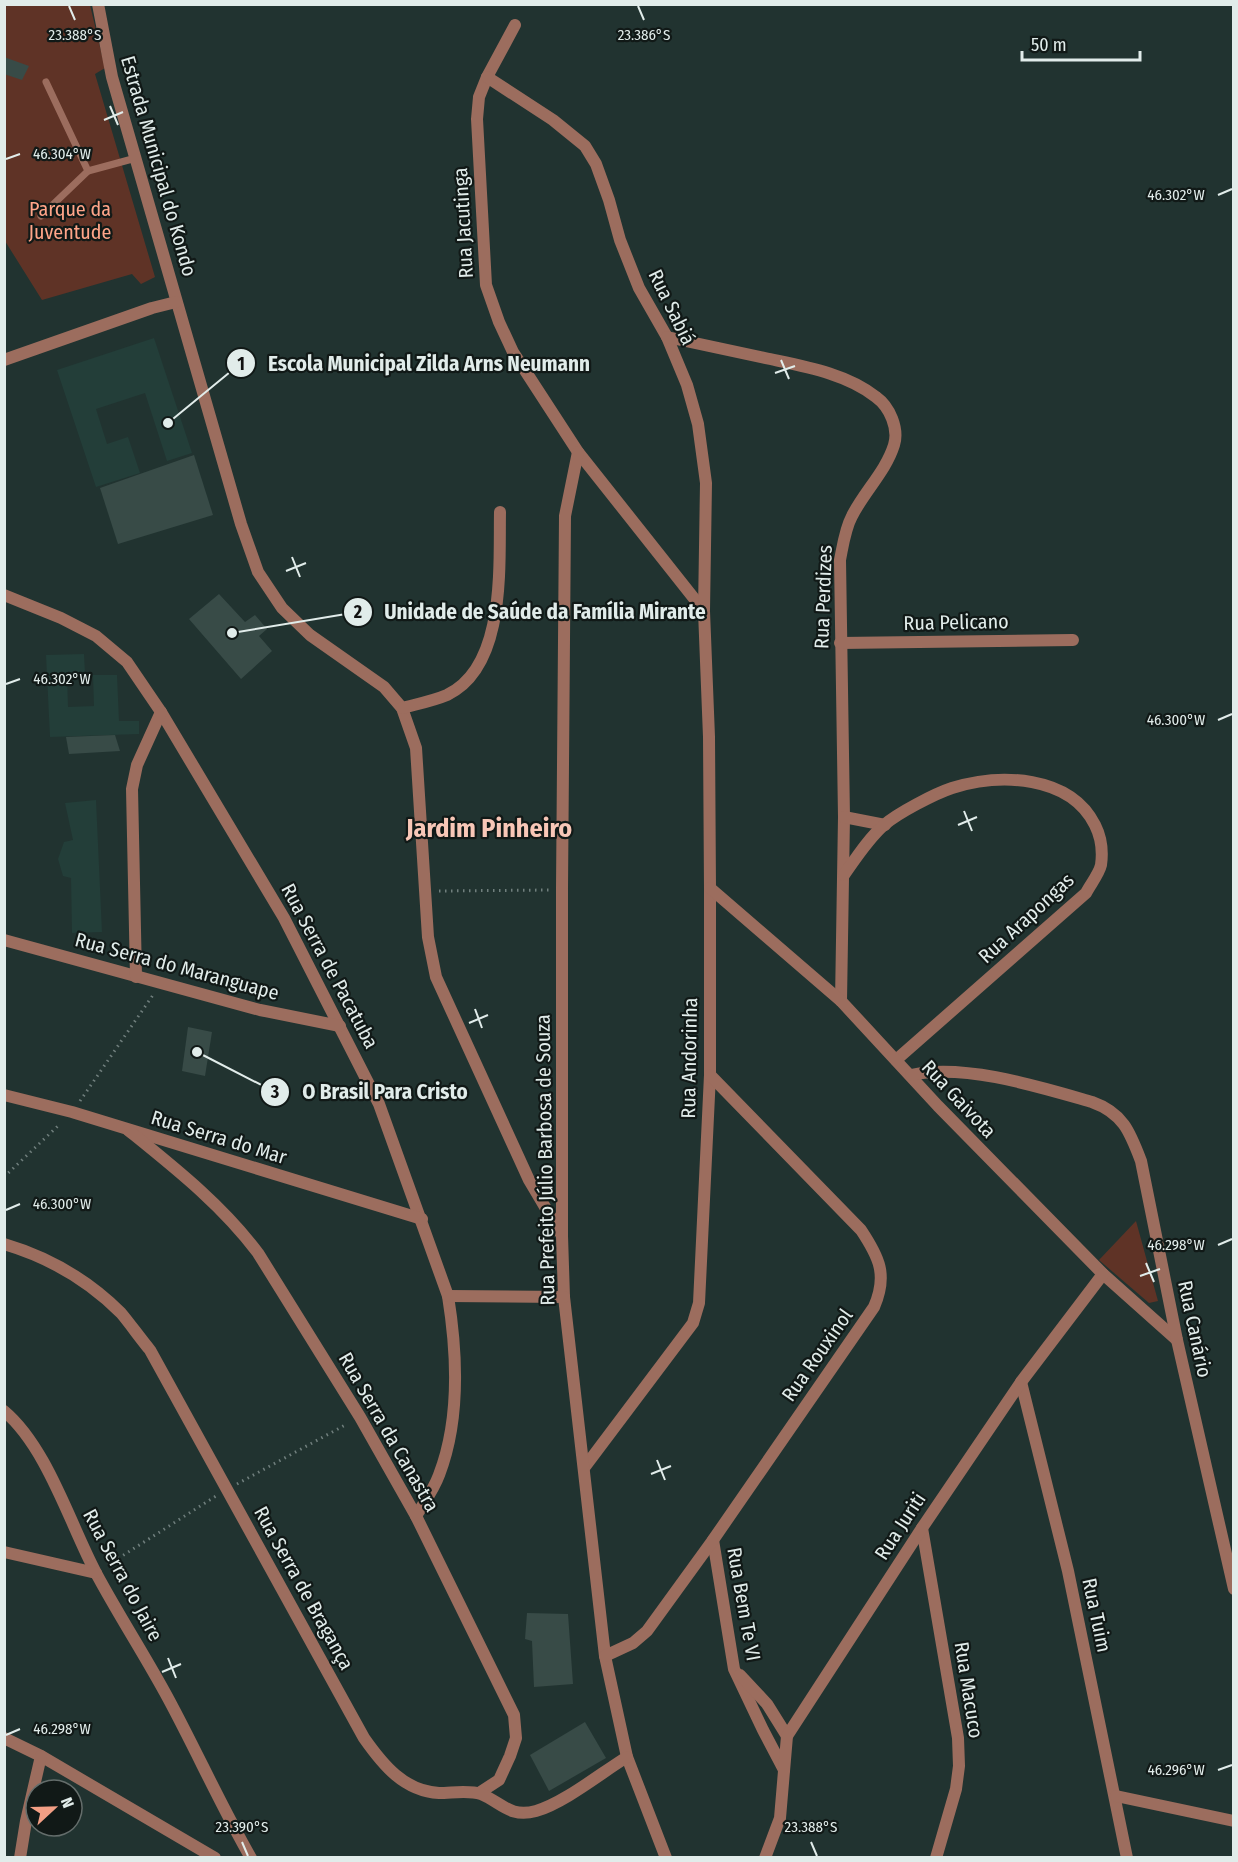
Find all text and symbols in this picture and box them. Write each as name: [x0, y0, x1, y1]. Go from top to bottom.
scale bar: [1022, 24, 1140, 62]
text: 23.388°S: [49, 26, 101, 44]
text: 23.386°S: [618, 26, 670, 44]
text: 50 m: [1031, 34, 1067, 56]
street label: Estrada Municipal do Kondo: [116, 53, 202, 279]
text: 46.304°W: [33, 145, 91, 163]
street label: Rua Jacutinga: [448, 167, 478, 279]
text: 46.302°W: [1147, 186, 1205, 204]
park label: Parque da Juventude: [29, 197, 111, 244]
street label: Rua Sabiá: [643, 265, 701, 349]
callout: Escola Municipal Zilda Arns Neumann: [226, 344, 602, 383]
text: Escola Municipal Zilda Arns Neumann: [268, 351, 590, 377]
text: 1: [237, 353, 245, 375]
street label: Rua Perdizes: [809, 545, 837, 649]
callout: Unidade de Saúde da Família Mirante: [343, 593, 718, 632]
text: Unidade de Saúde da Família Mirante: [384, 599, 706, 625]
text: 2: [353, 601, 362, 623]
street label: Rua Pelicano: [903, 609, 1009, 635]
text: 46.302°W: [33, 670, 91, 688]
text: 46.300°W: [1147, 711, 1205, 729]
district label: Jardim Pinheiro: [405, 813, 572, 844]
street label: Rua Arapongas: [973, 868, 1079, 968]
street label: Rua Serra de Pacatuba: [276, 879, 384, 1053]
street label: Rua Serra do Maranguape: [72, 927, 282, 1005]
street label: Rua Andorinha: [676, 997, 702, 1119]
street label: Rua Prefeito Júlio Barbosa de Souza: [530, 1014, 560, 1306]
street label: Rua Gaivota: [917, 1055, 1001, 1143]
callout: O Brasil Para Cristo: [260, 1072, 480, 1111]
text: O Brasil Para Cristo: [302, 1079, 468, 1105]
text: 3: [270, 1081, 280, 1103]
street label: Rua Serra do Mar: [148, 1105, 290, 1169]
text: 46.300°W: [33, 1195, 91, 1213]
text: 46.298°W: [1147, 1236, 1205, 1254]
street label: Rua Canário: [1173, 1278, 1217, 1380]
street label: Rua Rouxinol: [776, 1304, 858, 1406]
street label: Rua Serra da Canastra: [334, 1348, 444, 1516]
street label: Rua Juriti: [869, 1488, 931, 1564]
street label: Rua Serra de Bragança: [249, 1502, 359, 1674]
street label: Rua Serra do Jaire: [78, 1505, 168, 1645]
street label: Rua Bem Te VI: [722, 1545, 766, 1663]
street label: Rua Tuim: [1077, 1576, 1117, 1654]
street label: Rua Macuco: [950, 1640, 988, 1740]
text: 46.298°W: [33, 1720, 91, 1738]
text: 46.296°W: [1147, 1761, 1205, 1779]
north arrow: [24, 1778, 84, 1838]
text: N: [57, 1795, 78, 1811]
text: 23.390°S: [216, 1818, 268, 1836]
text: 23.388°S: [785, 1818, 837, 1836]

